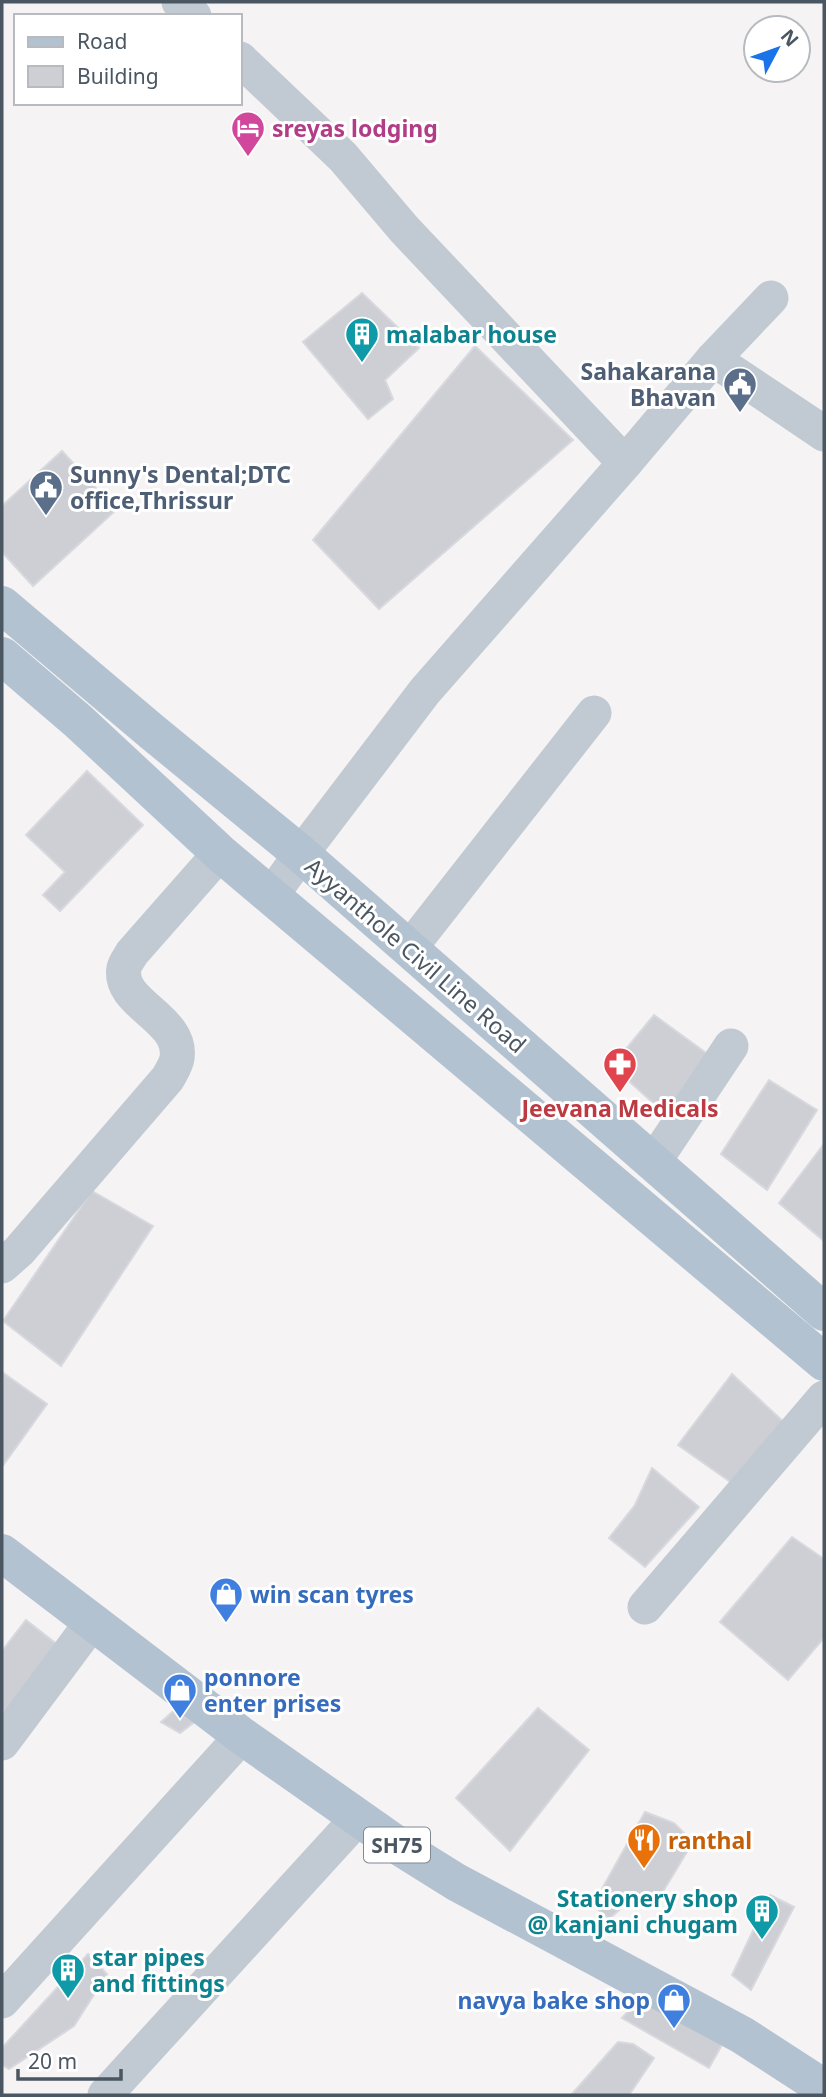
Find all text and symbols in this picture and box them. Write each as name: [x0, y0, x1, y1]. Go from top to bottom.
legend: [14, 14, 242, 105]
north arrow: [742, 14, 812, 84]
text: N: [775, 23, 805, 52]
text: Road: [77, 27, 127, 55]
text: Building: [77, 62, 159, 90]
hotel icon: sreyas lodging: [229, 109, 267, 158]
place label: sreyas lodging: [272, 112, 438, 144]
building icon: malabar house: [343, 315, 381, 364]
place label: malabar house: [386, 318, 557, 350]
place label: Sahakarana Bhavan: [580, 355, 716, 413]
public building icon: Sahakarana Bhavan: [721, 365, 759, 414]
place label: Sunny's Dental;DTC office,Thrissur: [70, 458, 291, 516]
public building icon: Sunny's Dental;DTC office,Thrissur: [27, 468, 65, 517]
street label: Ayyanthole Civil Line Road: [299, 850, 533, 1060]
pharmacy icon: Jeevana Medicals: [601, 1045, 639, 1094]
place label: Jeevana Medicals: [519, 1092, 719, 1124]
shop icon: win scan tyres: [207, 1575, 245, 1624]
place label: win scan tyres: [250, 1578, 414, 1610]
place label: ponnore enter prises: [204, 1661, 341, 1719]
shop icon: ponnore enter prises: [161, 1671, 199, 1720]
restaurant icon: ranthal: [625, 1821, 663, 1870]
place label: ranthal: [668, 1824, 752, 1856]
road number: SH75: [364, 1828, 430, 1862]
place label: Stationery shop @ kanjani chugam: [527, 1882, 738, 1940]
building icon: Stationery shop @ kanjani chugam: [743, 1892, 781, 1941]
place label: star pipes and fittings: [92, 1941, 225, 1999]
building icon: star pipes and fittings: [49, 1951, 87, 2000]
shop icon: navya bake shop: [655, 1981, 693, 2030]
place label: navya bake shop: [458, 1984, 650, 2016]
scale bar: [18, 2038, 121, 2082]
text: 20 m: [28, 2047, 77, 2075]

